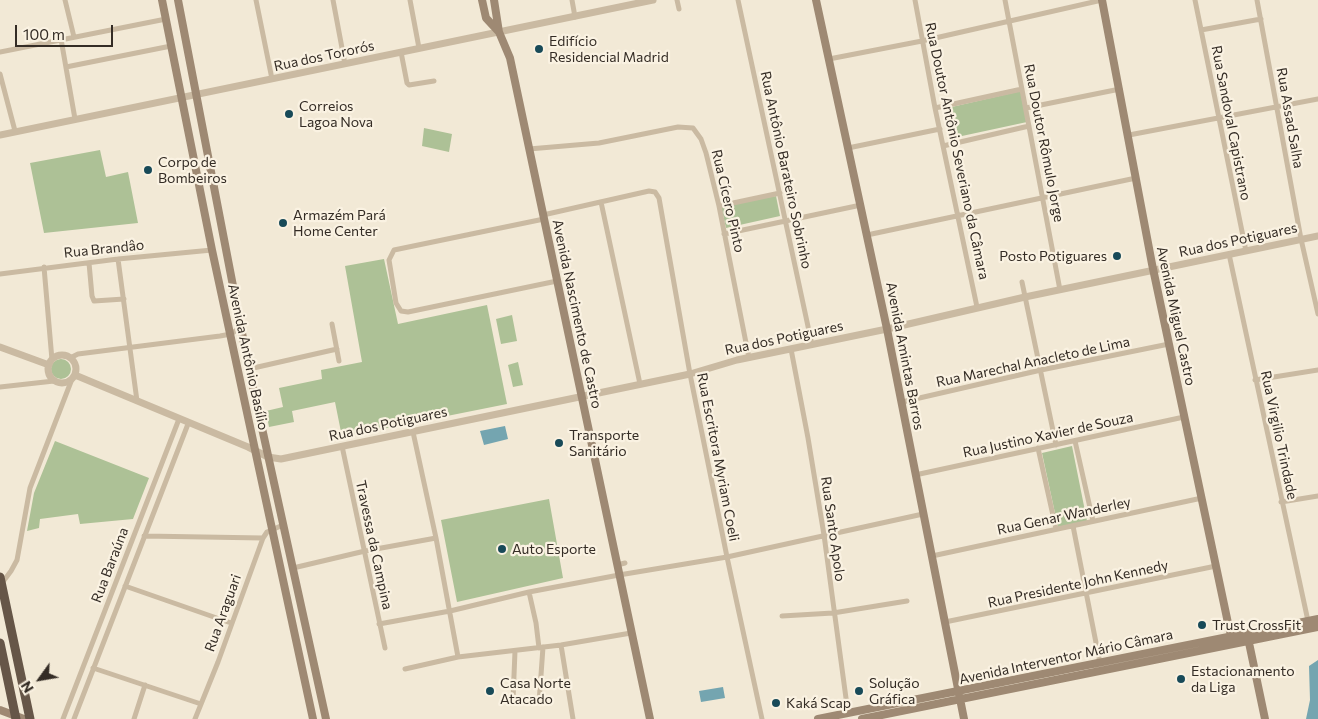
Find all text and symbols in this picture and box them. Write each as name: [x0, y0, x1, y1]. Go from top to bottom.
scale bar: [18, 15, 115, 47]
street label: Rua Doutor Antônio Severiano da Câmara: [921, 21, 993, 281]
text: 100 m: [23, 25, 65, 43]
place label: Edifício Residencial Madrid: [549, 33, 669, 65]
street label: Rua dos Tororós: [272, 37, 376, 75]
marker: Edifício Residencial Madrid: [533, 43, 545, 55]
street label: Rua Sandoval Capistrano: [1208, 44, 1254, 202]
street label: Rua Doutor Rômulo Jorge: [1020, 63, 1068, 223]
street label: Rua Assad Salha: [1273, 66, 1307, 170]
street label: Rua Antônio Barateiro Sobrinho: [757, 69, 815, 271]
place label: Correios Lagoa Nova: [299, 98, 373, 130]
marker: Correios Lagoa Nova: [283, 108, 295, 120]
street label: Rua Cícero Pinto: [708, 148, 748, 254]
place label: Corpo de Bombeiros: [158, 154, 227, 186]
marker: Corpo de Bombeiros: [142, 164, 154, 176]
place label: Armazém Pará Home Center: [293, 207, 386, 240]
marker: Armazém Pará Home Center: [277, 217, 289, 229]
street label: Avenida Nascimento de Castro: [549, 218, 605, 410]
street label: Rua dos Potiguares: [1177, 219, 1299, 261]
street label: Rua Brandâo: [63, 236, 145, 262]
street label: Avenida Miguel Castro: [1153, 245, 1199, 387]
place label: Posto Potiguares: [999, 248, 1107, 264]
marker: Posto Potiguares: [1111, 250, 1123, 262]
street label: Avenida Amintas Barros: [882, 280, 928, 432]
street label: Avenida Antônio Basílio: [224, 282, 272, 432]
street label: Rua dos Potiguares: [723, 317, 845, 359]
street label: Rua Marechal Anacleto de Lima: [935, 333, 1131, 391]
street label: Rua Virgilio Trindade: [1257, 369, 1301, 501]
street label: Rua Escritora Myriam Coeli: [693, 371, 743, 543]
street label: Rua dos Potiguares: [327, 403, 449, 445]
street label: Rua Justino Xavier de Souza: [961, 409, 1135, 461]
place label: Transporte Sanitário: [569, 427, 639, 460]
marker: Transporte Sanitário: [553, 437, 565, 449]
street label: Rua Santo Apolo: [817, 476, 849, 582]
street label: Travessa da Campina: [352, 479, 396, 611]
street label: Rua Genar Wanderley: [996, 494, 1132, 538]
street label: Rua Baraúna: [88, 525, 132, 605]
place label: Auto Esporte: [512, 541, 596, 557]
marker: Auto Esporte: [496, 543, 508, 555]
street label: Rua Presidente John Kennedy: [986, 557, 1170, 611]
street label: Rua Araguari: [201, 572, 245, 654]
place label: Trust CrossFit: [1212, 617, 1301, 633]
marker: Trust CrossFit: [1196, 619, 1208, 631]
street label: Avenida Interventor Mário Câmara: [958, 626, 1174, 688]
north arrow: [15, 654, 65, 704]
place label: Estacionamento da Liga: [1191, 663, 1295, 696]
marker: Estacionamento da Liga: [1175, 673, 1187, 685]
place label: Casa Norte Atacado: [500, 675, 571, 708]
place label: Solução Gráfica: [869, 675, 919, 708]
text: N: [17, 678, 37, 696]
marker: Casa Norte Atacado: [484, 685, 496, 697]
marker: Solução Gráfica: [853, 685, 865, 697]
place label: Kaká Scap: [786, 695, 851, 711]
marker: Kaká Scap: [770, 697, 782, 709]

